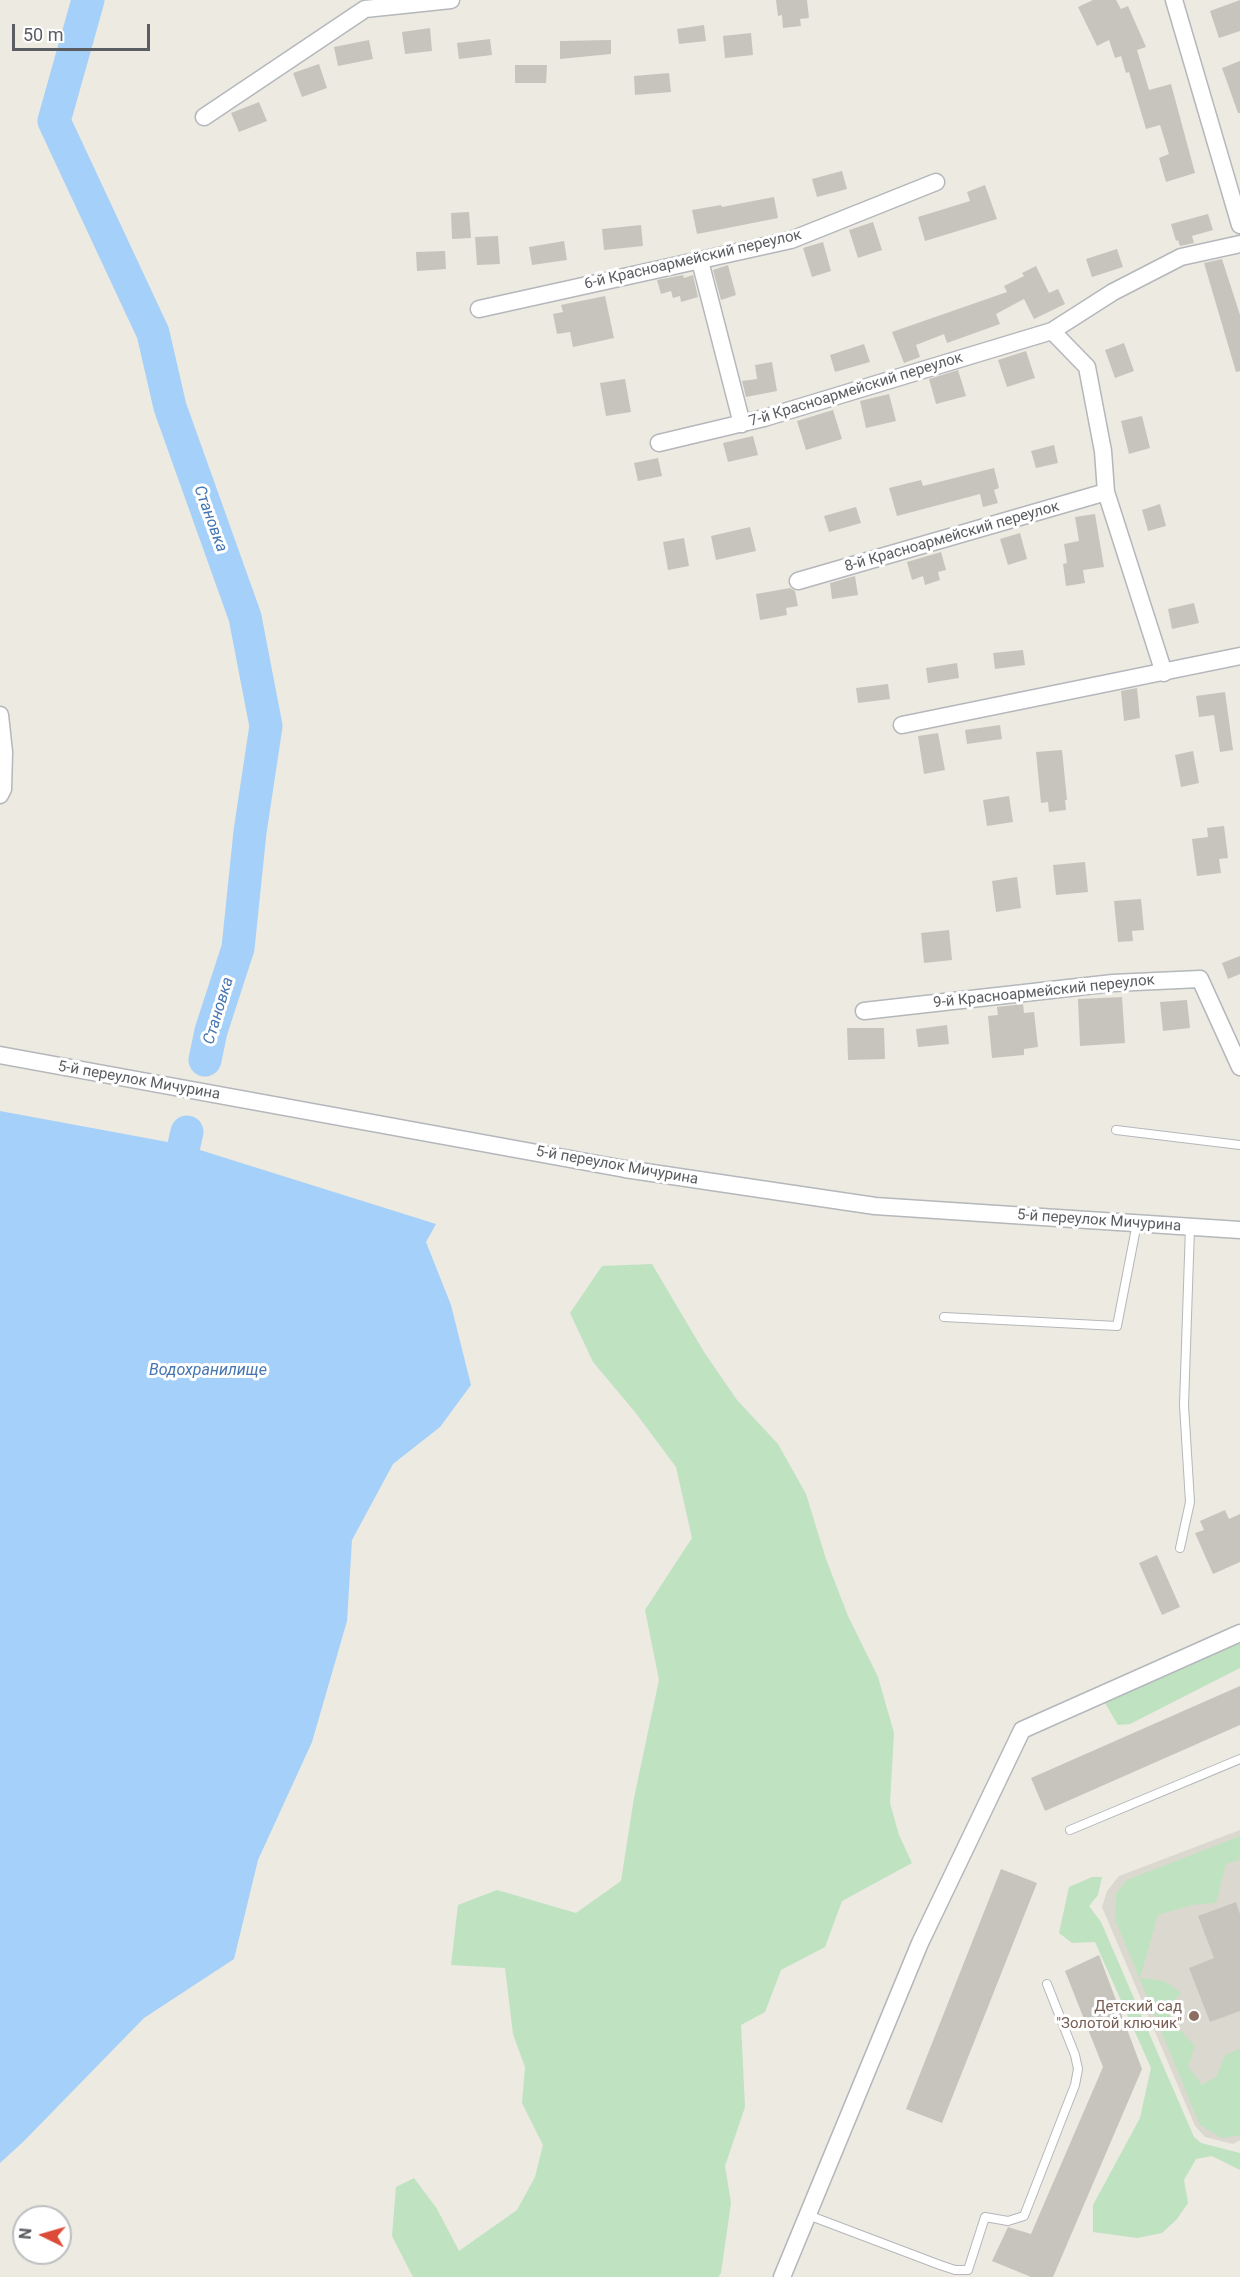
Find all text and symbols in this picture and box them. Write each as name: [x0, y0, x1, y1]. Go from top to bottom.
scale bar: [15, 12, 153, 50]
text: 50 m: [23, 24, 63, 45]
street label: 6-й Красноармейский переулок: [583, 226, 803, 294]
street label: 7-й Красноармейский переулок: [747, 349, 965, 431]
water label: Становка: [189, 483, 231, 555]
street label: 8-й Красноармейский переулок: [843, 498, 1061, 576]
street label: 9-й Красноармейский переулок: [932, 971, 1156, 1013]
water label: Становка: [200, 975, 238, 1047]
street label: 5-й переулок Мичурина: [56, 1058, 222, 1104]
street label: 5-й переулок Мичурина: [534, 1143, 700, 1189]
street label: 5-й переулок Мичурина: [1016, 1206, 1182, 1236]
water label: Водохранилище: [149, 1361, 267, 1381]
place label: Детский сад "Золотой ключик": [1056, 1998, 1182, 2033]
marker: Детский сад "Золотой ключик": [1187, 2009, 1201, 2023]
north arrow: [12, 2205, 72, 2265]
text: N: [16, 2227, 36, 2240]

